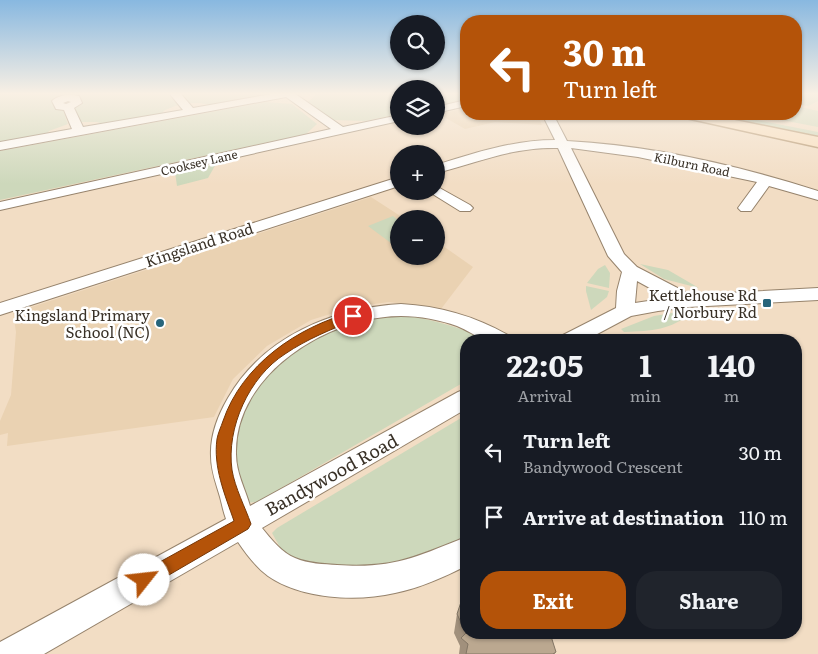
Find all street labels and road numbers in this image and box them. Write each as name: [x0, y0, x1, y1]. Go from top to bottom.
street label: Cooksey Lane: [159, 144, 239, 180]
street label: Kilburn Road: [652, 147, 732, 181]
street label: Kingsland Road: [142, 216, 256, 272]
street label: Bandywood Road: [259, 426, 403, 522]

